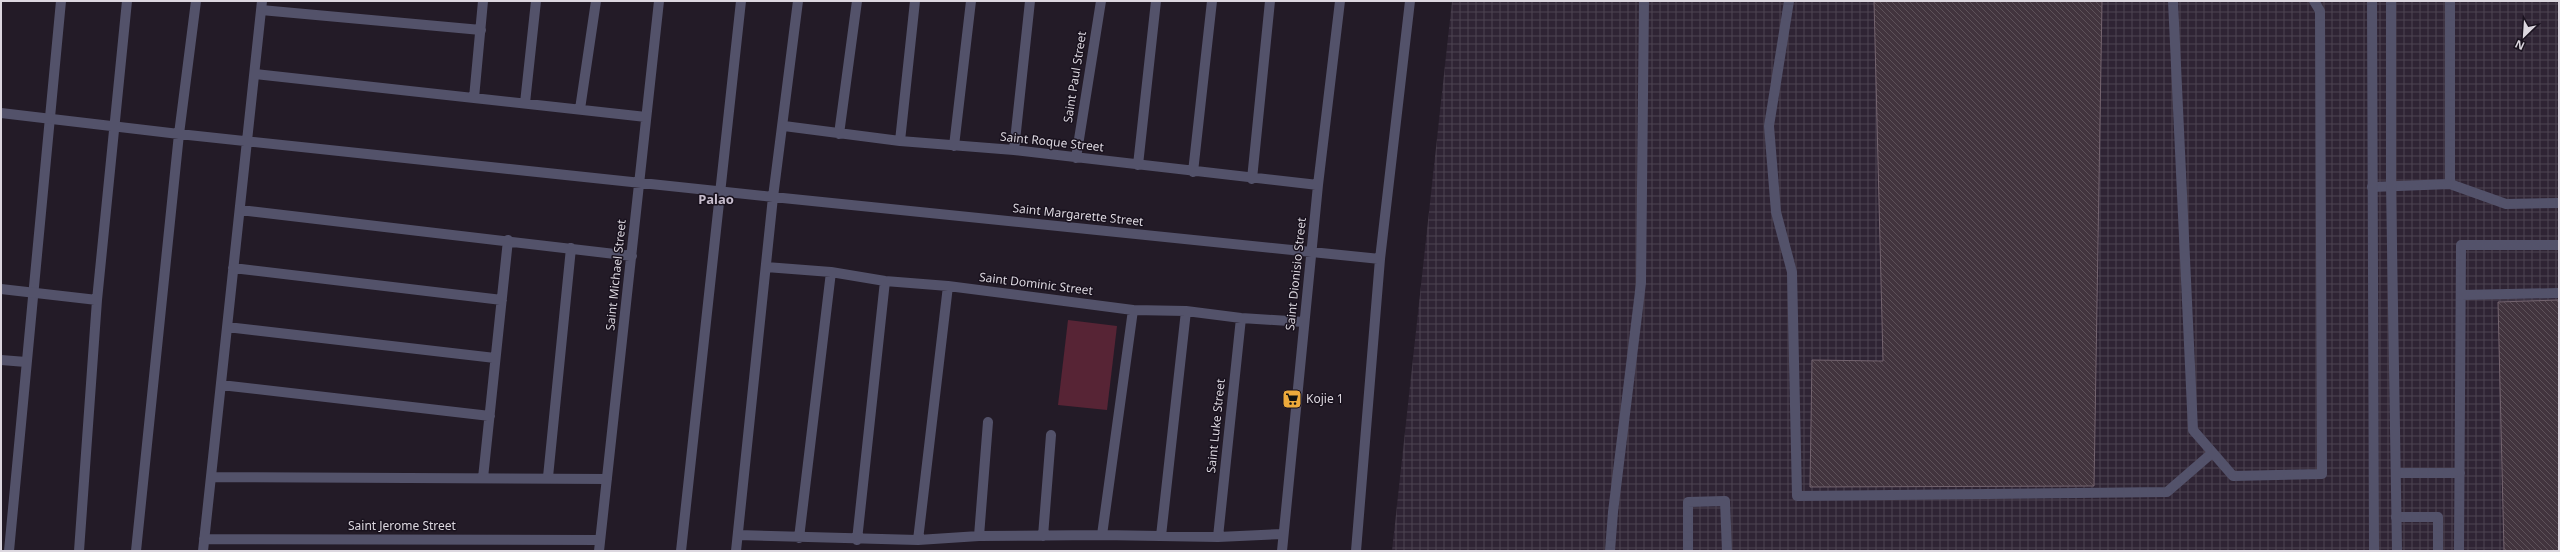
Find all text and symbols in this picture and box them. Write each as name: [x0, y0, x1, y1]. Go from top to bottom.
north arrow: [2504, 16, 2544, 56]
street label: Saint Paul Street: [1059, 29, 1090, 124]
text: N: [2512, 37, 2527, 54]
street label: Saint Roque Street: [999, 128, 1105, 155]
district label: Palao: [698, 190, 734, 208]
street label: Saint Margarette Street: [1012, 199, 1145, 230]
street label: Saint Dionisio Street: [1281, 216, 1310, 331]
street label: Saint Michael Street: [601, 218, 630, 331]
street label: Saint Dominic Street: [978, 268, 1095, 299]
street label: Saint Luke Street: [1202, 377, 1229, 474]
supermarket icon: Kojie 1: [1281, 388, 1303, 410]
place label: Kojie 1: [1306, 390, 1344, 407]
street label: Saint Jerome Street: [348, 517, 457, 534]

